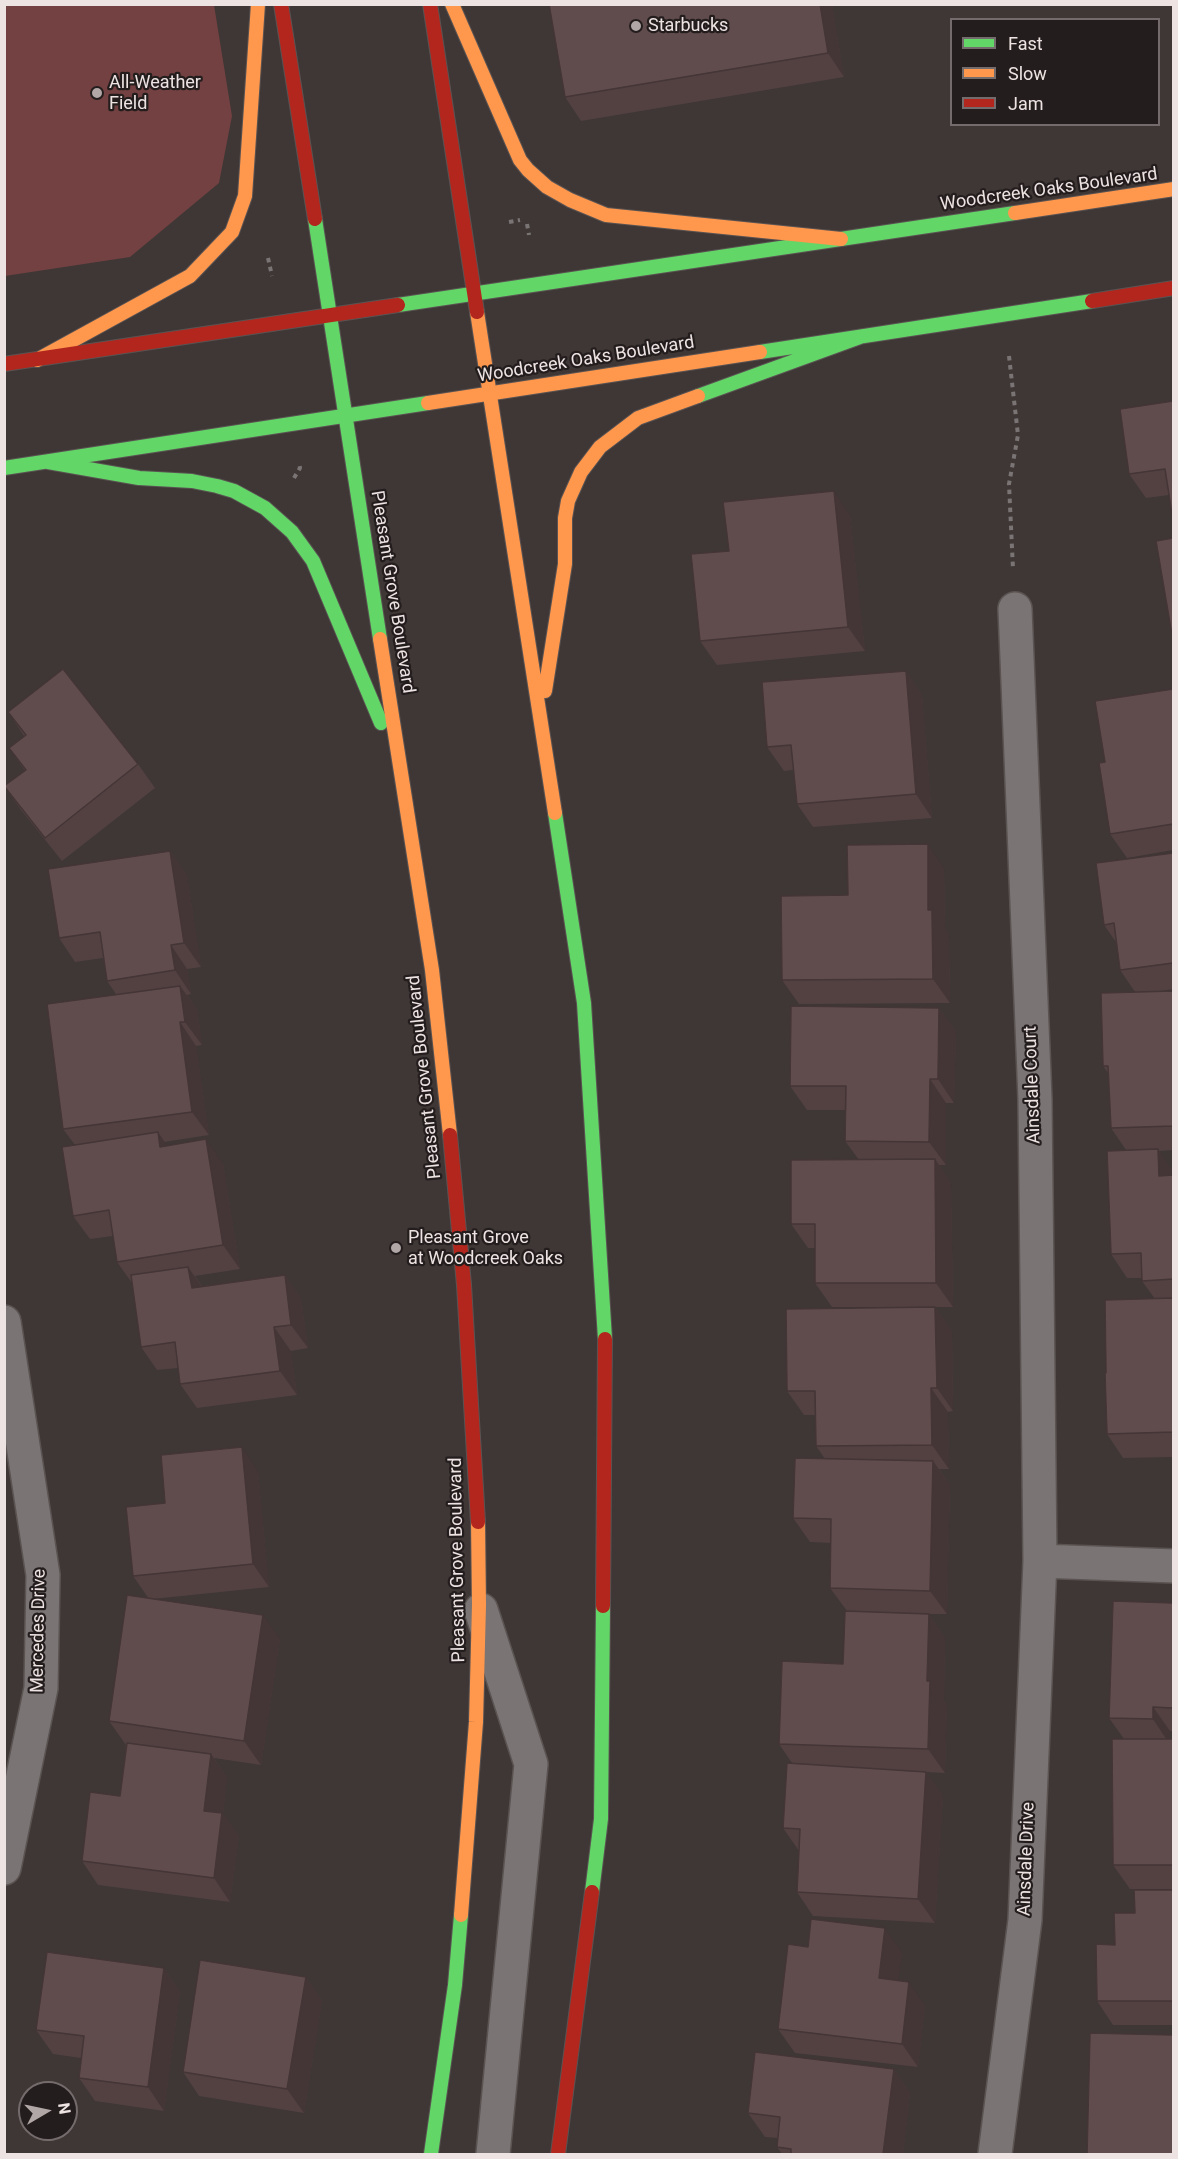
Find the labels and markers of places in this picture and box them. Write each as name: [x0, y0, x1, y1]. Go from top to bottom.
place label: Starbucks: [648, 15, 728, 37]
marker: Starbucks: [629, 19, 643, 33]
place label: All-Weather Field: [109, 72, 201, 115]
marker: All-Weather Field: [90, 86, 104, 100]
place label: Pleasant Grove at Woodcreek Oaks: [408, 1227, 563, 1270]
marker: Pleasant Grove at Woodcreek Oaks: [389, 1241, 403, 1255]

